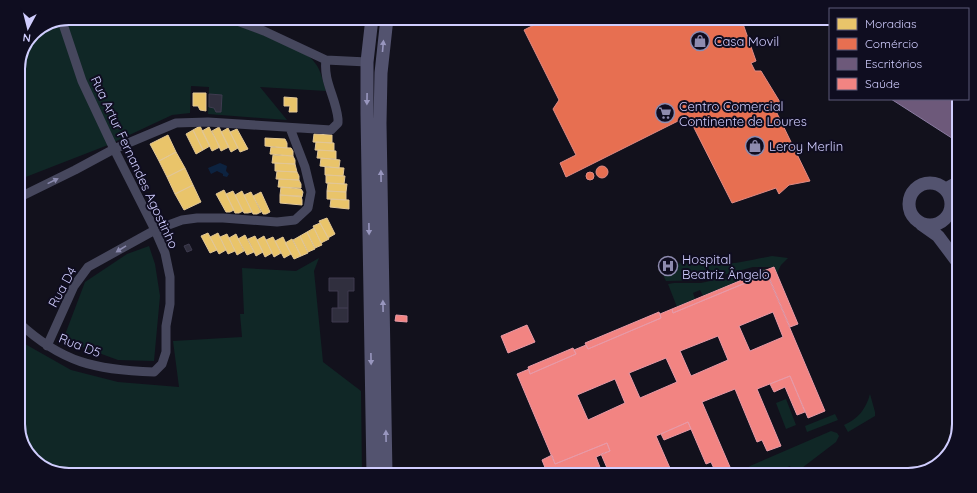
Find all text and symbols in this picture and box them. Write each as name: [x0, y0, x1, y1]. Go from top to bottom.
north arrow: [8, 8, 48, 48]
legend: [829, 8, 969, 100]
text: Moradias: [865, 16, 917, 31]
text: N: [22, 30, 32, 45]
shop icon: Casa Movil: [689, 30, 711, 52]
place label: Casa Movil: [714, 33, 779, 49]
text: Comércio: [865, 36, 918, 51]
one-way arrow: [380, 40, 386, 52]
text: Escritórios: [865, 56, 923, 71]
street label: Rua Artur Fernandes Agostinho: [88, 73, 182, 251]
text: Saúde: [865, 76, 900, 91]
one-way arrow: [364, 93, 370, 106]
place label: Centro Comercial Continente de Loures: [679, 98, 807, 129]
supermarket icon: Centro Comercial Continente de Loures: [654, 102, 676, 124]
shop icon: Leroy Merlin: [744, 135, 766, 157]
place label: Leroy Merlin: [769, 138, 843, 154]
one-way arrow: [378, 169, 384, 182]
one-way arrow: [48, 178, 59, 184]
one-way arrow: [365, 223, 372, 235]
one-way arrow: [116, 245, 126, 253]
place label: Hospital Beatriz Ângelo: [682, 251, 770, 282]
hospital icon: Hospital Beatriz Ângelo: [657, 255, 679, 277]
street label: Rua D4: [44, 264, 80, 310]
one-way arrow: [380, 300, 387, 312]
street label: Rua D5: [57, 330, 103, 360]
one-way arrow: [368, 353, 374, 366]
one-way arrow: [383, 429, 389, 442]

